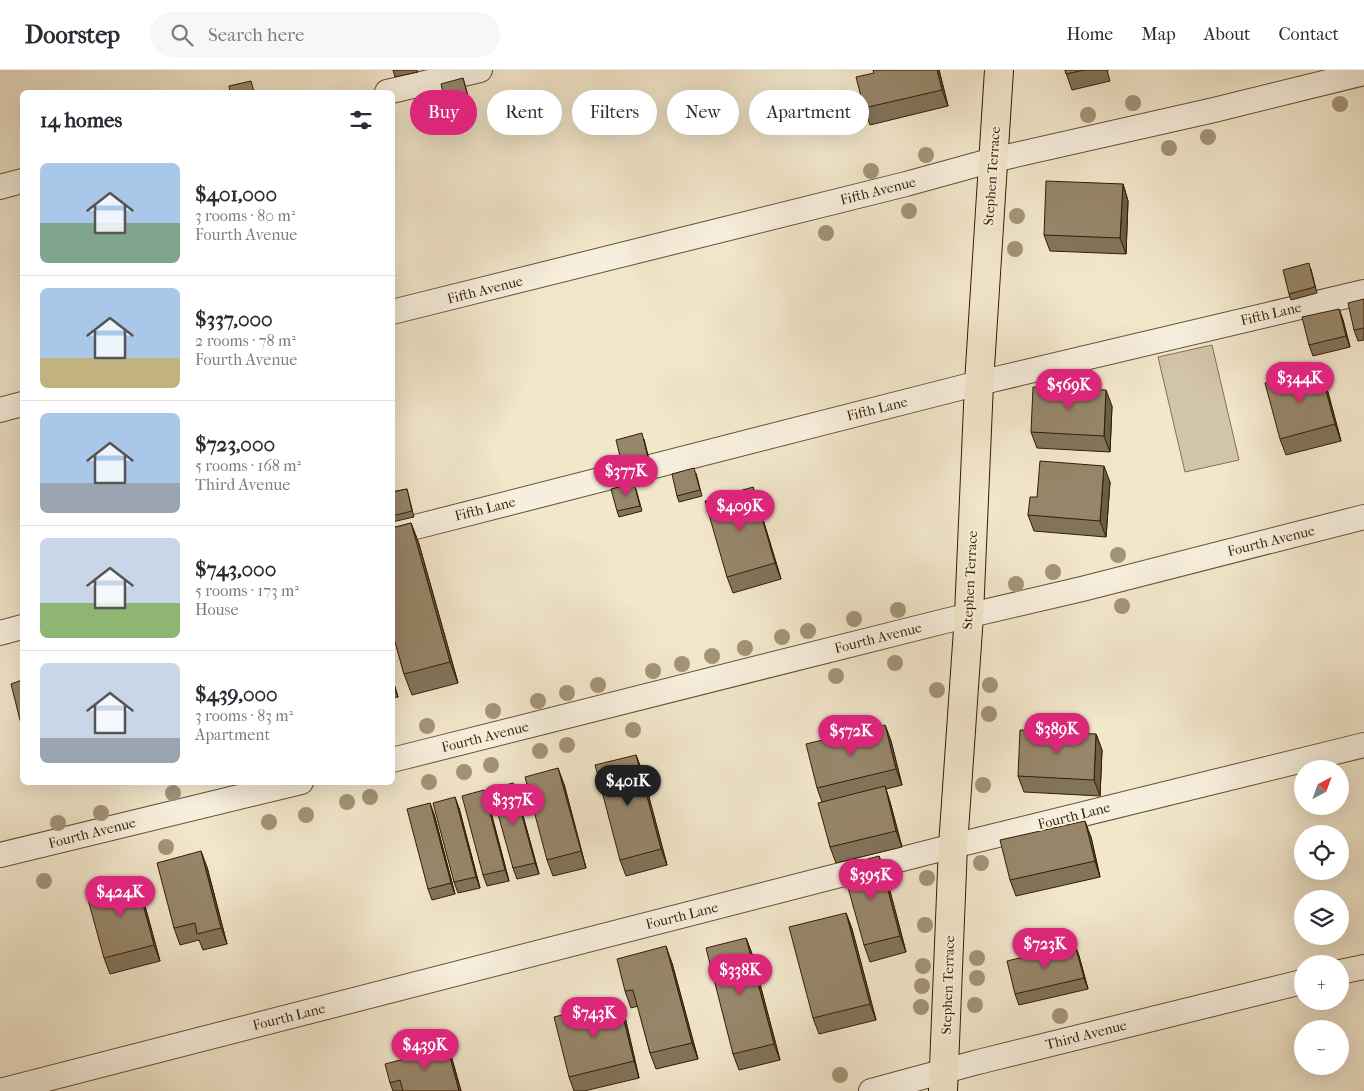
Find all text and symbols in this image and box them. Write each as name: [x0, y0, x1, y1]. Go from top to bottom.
search box: [150, 12, 500, 57]
text: Doorstep: [25, 21, 120, 49]
icon: search: [168, 21, 196, 49]
text: Search here: [208, 24, 304, 46]
text: Home: [1066, 24, 1113, 45]
text: Map: [1141, 24, 1176, 45]
text: About: [1204, 24, 1250, 45]
text: Contact: [1278, 24, 1339, 45]
chip: Buy: [410, 90, 477, 135]
chip: Rent: [487, 90, 562, 135]
chip: Filters: [572, 90, 657, 135]
chip: New: [667, 90, 739, 135]
chip: Apartment: [749, 90, 869, 135]
icon: filters: [347, 106, 375, 134]
text: 14 homes: [40, 108, 122, 132]
street label: Stephen Terrace: [980, 126, 1004, 226]
street label: Fifth Avenue: [838, 173, 918, 209]
text: $401,000: [195, 182, 277, 206]
icon: home: [80, 183, 140, 243]
text: 3 rooms · 80 m²: [195, 206, 295, 225]
text: Fourth Avenue: [195, 225, 297, 244]
street label: Fifth Avenue: [445, 272, 525, 308]
street label: Fifth Lane: [1239, 299, 1303, 329]
text: $337,000: [195, 307, 273, 331]
icon: home: [80, 308, 140, 368]
text: 2 rooms · 78 m²: [195, 331, 296, 350]
text: Fourth Avenue: [195, 350, 297, 369]
pin: $344K: [1265, 362, 1335, 404]
pin: $569K: [1034, 368, 1104, 411]
text: $344K: [1277, 368, 1323, 387]
text: $569K: [1047, 375, 1091, 394]
street label: Fifth Lane: [845, 393, 909, 425]
text: $723,000: [195, 432, 275, 456]
icon: home: [80, 433, 140, 493]
pin: $377K: [591, 454, 661, 497]
text: 5 rooms · 168 m²: [195, 456, 301, 475]
text: $377K: [605, 461, 647, 480]
text: Third Avenue: [195, 475, 290, 494]
pin: $409K: [705, 490, 775, 532]
street label: Fifth Lane: [453, 493, 517, 525]
text: $409K: [716, 496, 764, 515]
street label: Fourth Avenue: [1226, 522, 1317, 560]
street label: Stephen Terrace: [959, 530, 981, 630]
text: $743,000: [195, 557, 276, 581]
icon: home: [80, 558, 140, 618]
text: 5 rooms · 173 m²: [195, 581, 299, 600]
text: House: [195, 600, 238, 619]
street label: Fourth Avenue: [833, 619, 924, 657]
text: $439,000: [195, 682, 278, 706]
icon: home: [80, 683, 140, 743]
text: 3 rooms · 83 m²: [195, 706, 293, 725]
pin: $389K: [1022, 712, 1092, 755]
pin: $572K: [816, 714, 886, 757]
street label: Fourth Avenue: [440, 718, 531, 756]
text: $389K: [1035, 719, 1079, 738]
text: $572K: [829, 721, 873, 740]
text: Apartment: [195, 725, 270, 744]
north arrow: [1294, 760, 1349, 815]
map controls: [1294, 760, 1349, 1075]
pin: $401K: [593, 764, 663, 807]
text: $401K: [606, 771, 650, 790]
pin: $337K: [478, 784, 548, 826]
text: $337K: [492, 790, 534, 809]
street label: Fourth Lane: [1036, 799, 1112, 833]
street label: Fourth Avenue: [47, 814, 138, 852]
button: locate: [1294, 825, 1349, 880]
pin: $395K: [836, 858, 906, 901]
text: $395K: [850, 865, 892, 884]
pin: $424K: [85, 876, 155, 918]
text: $424K: [96, 882, 144, 901]
button: layers: [1294, 890, 1349, 945]
street label: Fourth Lane: [644, 899, 720, 933]
pin: $723K: [1010, 928, 1080, 970]
text: $723K: [1024, 934, 1066, 953]
street label: Stephen Terrace: [938, 935, 958, 1035]
pin: $338K: [705, 954, 775, 996]
button: +: [1294, 955, 1349, 1010]
text: $338K: [719, 960, 761, 979]
pin: $743K: [559, 996, 629, 1039]
street label: Fourth Lane: [251, 1000, 327, 1034]
text: $743K: [572, 1003, 616, 1022]
street label: Third Avenue: [1044, 1017, 1129, 1053]
button: −: [1294, 1020, 1349, 1075]
pin: $439K: [390, 1028, 460, 1071]
text: $439K: [403, 1035, 447, 1054]

